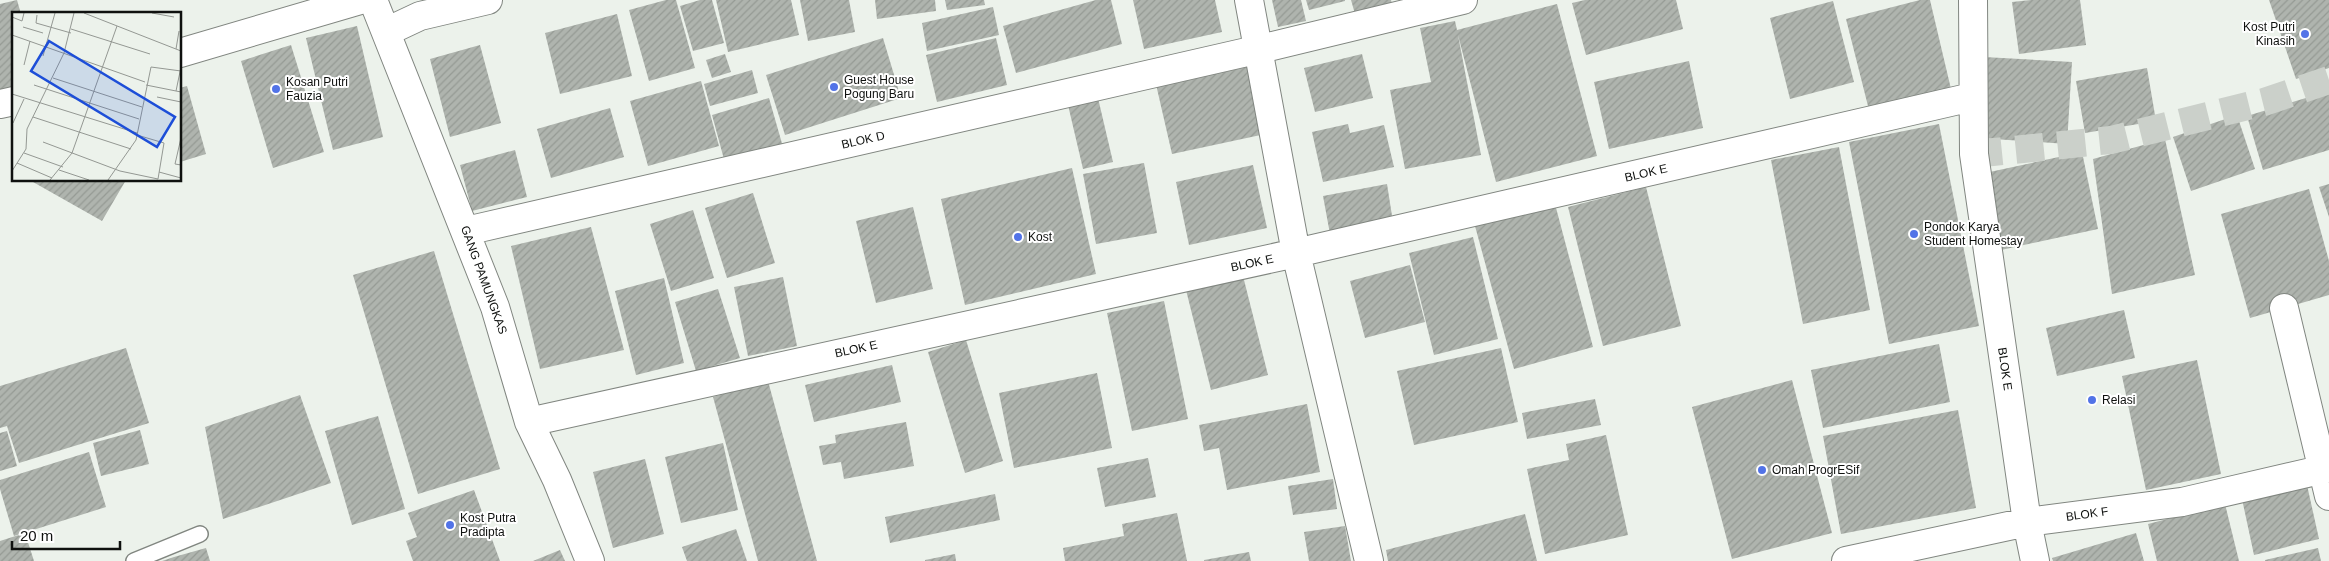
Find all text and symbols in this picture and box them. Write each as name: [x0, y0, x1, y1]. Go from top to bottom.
inset map: [12, 12, 181, 181]
place label: Kost Putri Kinasih: [2243, 20, 2295, 48]
marker: Kost Putri Kinasih: [2299, 28, 2311, 40]
place label: Guest House Pogung Baru: [844, 73, 914, 101]
place label: Kosan Putri Fauzia: [286, 75, 348, 103]
marker: Guest House Pogung Baru: [828, 81, 840, 93]
marker: Kosan Putri Fauzia: [270, 83, 282, 95]
street label: BLOK D: [840, 128, 886, 152]
street label: BLOK E: [1623, 161, 1669, 185]
place label: Pondok Karya Student Homestay: [1924, 220, 2023, 248]
street label: GANG PAMUNGKAS: [458, 224, 510, 336]
marker: Pondok Karya Student Homestay: [1908, 228, 1920, 240]
place label: Kost: [1028, 230, 1053, 244]
marker: Kost: [1012, 231, 1024, 243]
street label: BLOK E: [1229, 252, 1275, 274]
street label: BLOK E: [833, 338, 879, 360]
street label: BLOK E: [1995, 347, 2015, 391]
place label: Relasi: [2102, 393, 2135, 407]
marker: Relasi: [2086, 394, 2098, 406]
place label: Omah ProgrESif: [1772, 463, 1860, 477]
marker: Omah ProgrESif: [1756, 464, 1768, 476]
street label: BLOK F: [2065, 504, 2109, 524]
place label: Kost Putra Pradipta: [460, 511, 516, 539]
scale bar: [12, 518, 120, 550]
marker: Kost Putra Pradipta: [444, 519, 456, 531]
text: 20 m: [20, 527, 53, 544]

